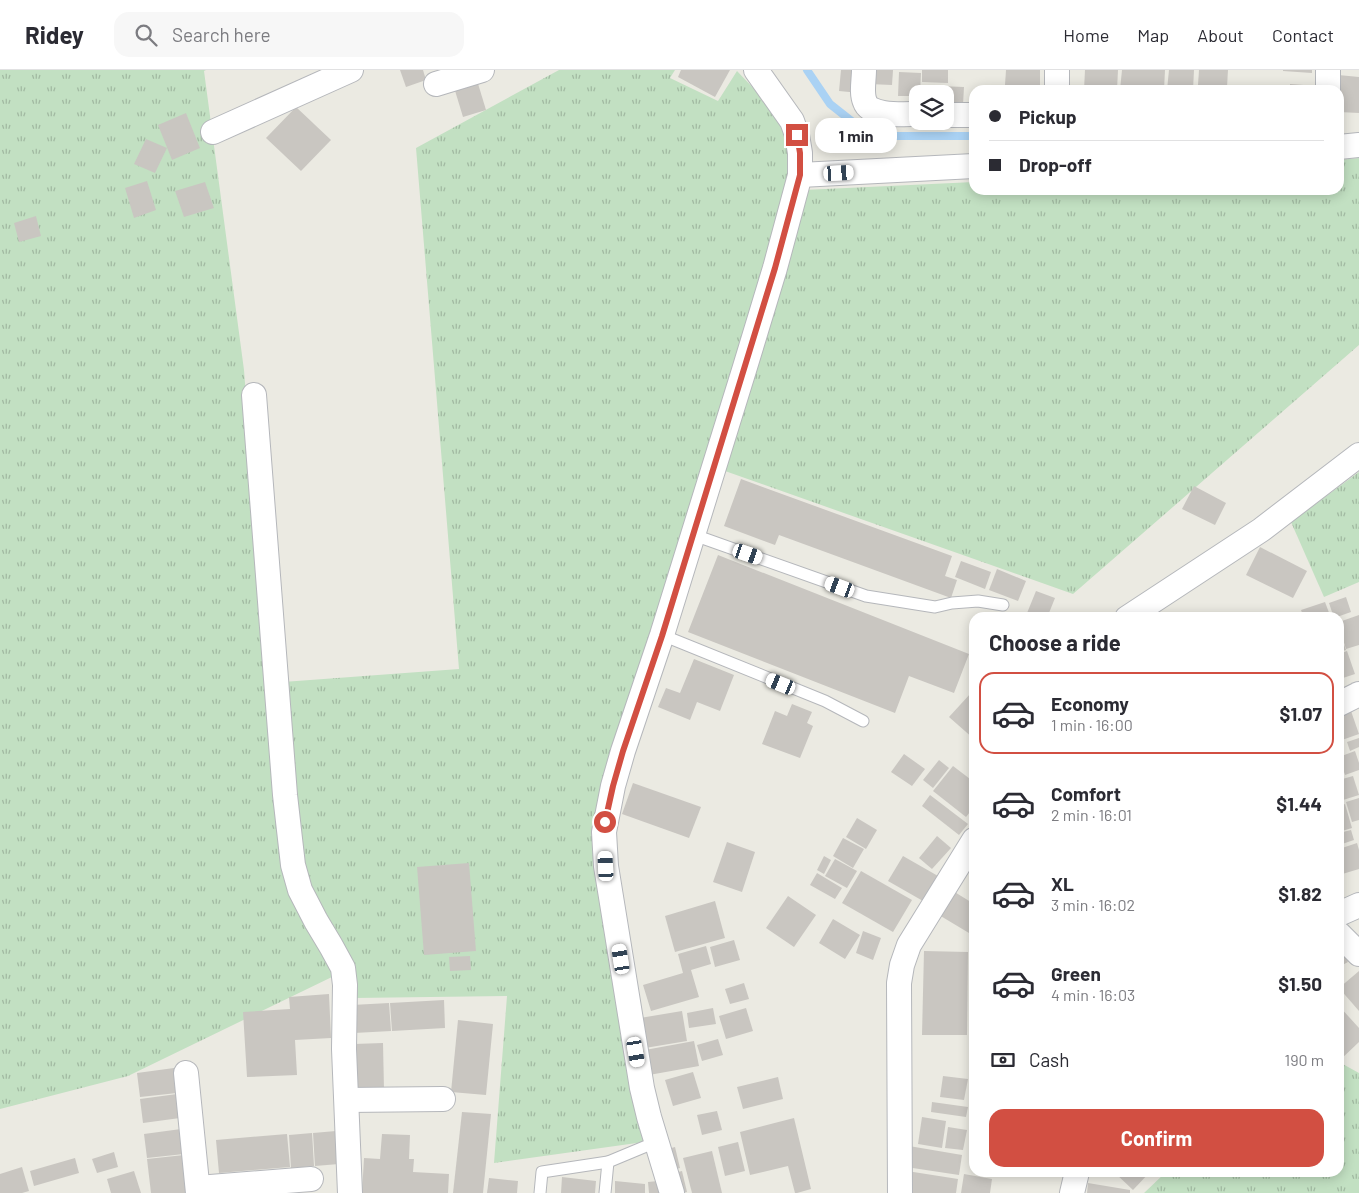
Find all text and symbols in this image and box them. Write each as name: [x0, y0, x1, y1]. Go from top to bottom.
search box: [114, 12, 464, 57]
text: Ridey: [25, 20, 84, 49]
icon: search: [132, 21, 160, 49]
text: Search here: [172, 23, 271, 46]
text: Home: [1063, 24, 1109, 46]
text: Map: [1137, 24, 1169, 46]
text: About: [1197, 24, 1244, 46]
text: Contact: [1272, 24, 1334, 46]
map controls: [909, 85, 954, 130]
button: layers: [909, 85, 954, 130]
text: Pickup: [1019, 105, 1077, 128]
callout: 1 min: [814, 118, 897, 152]
route end: [786, 124, 808, 146]
text: 1 min: [838, 126, 874, 145]
text: Drop-off: [1019, 153, 1092, 176]
car: [823, 165, 854, 181]
car: [731, 542, 764, 566]
car: [823, 575, 856, 599]
text: Choose a ride: [989, 629, 1121, 655]
car: [764, 671, 797, 697]
icon: car: [991, 691, 1036, 736]
text: Economy: [1051, 692, 1129, 715]
text: $1.07: [1280, 702, 1322, 725]
text: 1 min · 16:00: [1051, 715, 1133, 734]
icon: car: [991, 781, 1036, 826]
text: Comfort: [1051, 782, 1121, 805]
text: $1.44: [1276, 792, 1322, 815]
text: 2 min · 16:01: [1051, 805, 1132, 824]
route start: [594, 811, 616, 833]
car: [597, 851, 614, 881]
icon: car: [991, 871, 1036, 916]
text: XL: [1051, 872, 1074, 895]
text: $1.82: [1278, 882, 1322, 905]
text: 3 min · 16:02: [1051, 895, 1135, 914]
car: [611, 943, 630, 975]
icon: car: [991, 961, 1036, 1006]
text: Green: [1051, 962, 1101, 985]
text: $1.50: [1278, 972, 1322, 995]
text: 4 min · 16:03: [1051, 985, 1135, 1004]
car: [626, 1036, 645, 1068]
icon: cash: [989, 1046, 1017, 1074]
text: Cash: [1029, 1048, 1070, 1071]
text: 190 m: [1285, 1050, 1324, 1069]
button: Confirm: [989, 1109, 1324, 1167]

